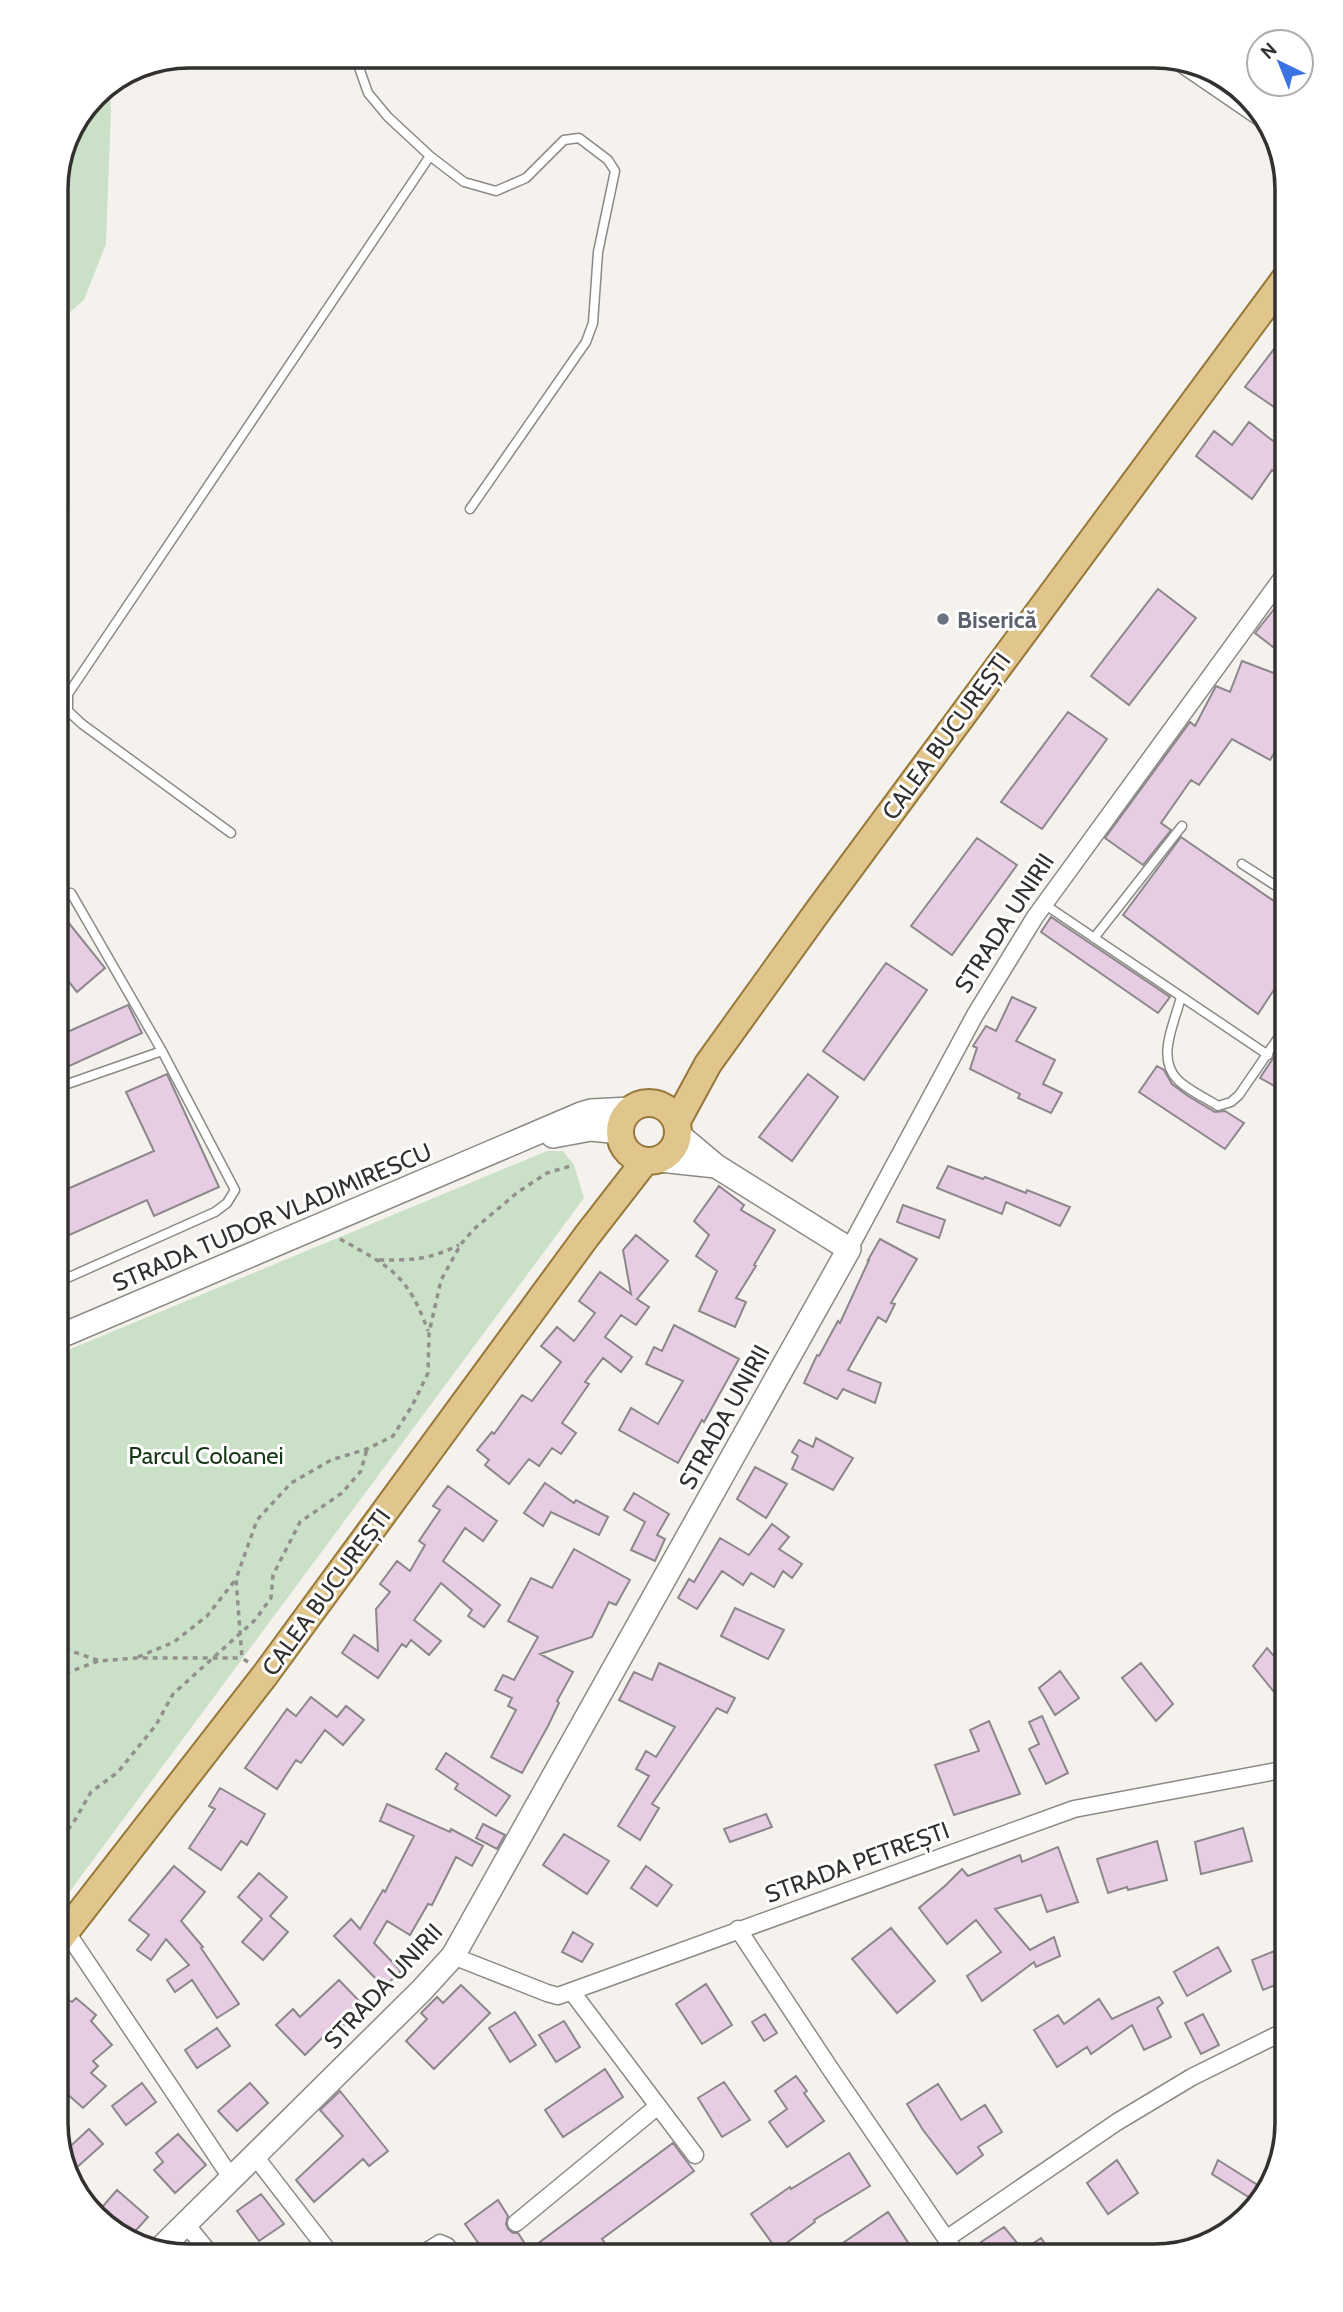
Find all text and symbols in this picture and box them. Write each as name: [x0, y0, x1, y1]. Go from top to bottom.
north arrow: [1245, 28, 1315, 98]
text: N: [1256, 38, 1282, 64]
place label: Biserică: [957, 605, 1037, 634]
marker: Biserică: [935, 611, 951, 627]
street label: CALEA BUCUREȘTI: [876, 647, 1017, 826]
street label: STRADA UNIRII: [948, 848, 1060, 998]
street label: STRADA TUDOR VLADIMIRESCU: [108, 1137, 436, 1297]
street label: STRADA UNIRII: [672, 1340, 776, 1494]
park label: Parcul Coloanei: [128, 1441, 284, 1470]
street label: CALEA BUCUREȘTI: [256, 1503, 397, 1682]
street label: STRADA PETREȘTI: [761, 1815, 953, 1910]
street label: STRADA UNIRII: [318, 1917, 448, 2055]

